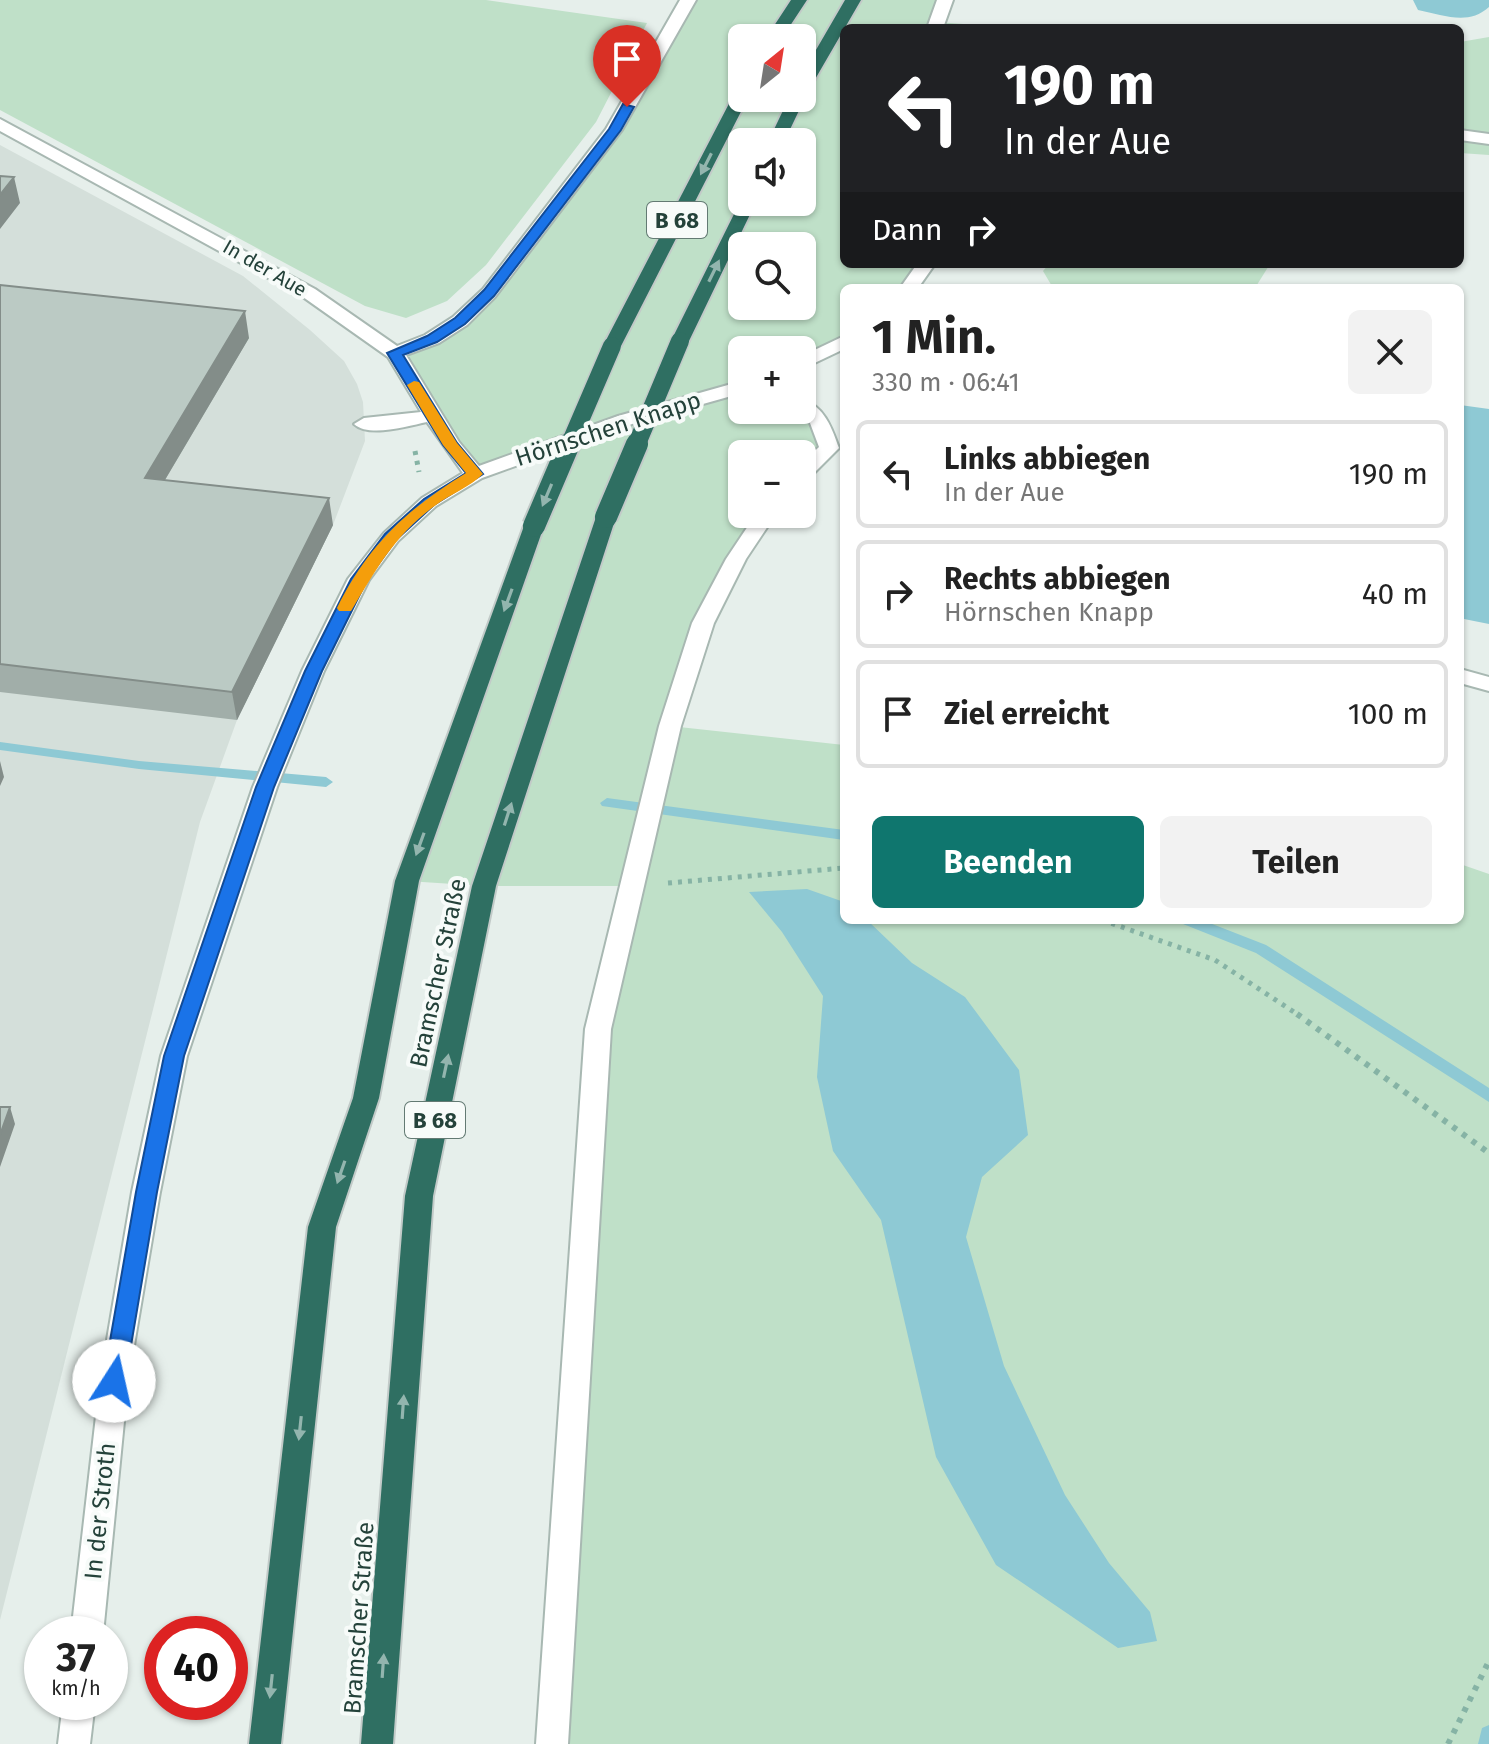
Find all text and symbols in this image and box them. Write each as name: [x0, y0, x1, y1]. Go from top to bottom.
north arrow: [728, 24, 816, 112]
map controls: [728, 24, 816, 528]
pin: [593, 25, 661, 107]
icon: arrive: [605, 37, 649, 81]
text: 190 m: [1004, 52, 1155, 119]
icon: left: [872, 56, 976, 160]
text: In der Aue: [1004, 120, 1171, 164]
button: sound: [728, 128, 816, 216]
one-way arrow: [700, 152, 713, 175]
road number: B 68: [647, 202, 707, 238]
icon: right: [959, 208, 1003, 252]
text: Dann: [872, 212, 943, 248]
button: search: [728, 232, 816, 320]
street label: In der Aue: [219, 234, 311, 302]
one-way arrow: [707, 260, 721, 283]
text: 1 Min.: [872, 308, 996, 366]
button: close: [1348, 310, 1432, 394]
button: +: [728, 336, 816, 424]
text: 330 m · 06:41: [872, 367, 1020, 398]
street label: Hörnschen Knapp: [512, 386, 704, 472]
button: −: [728, 440, 816, 528]
text: Links abbiegen: [944, 441, 1150, 477]
icon: left: [876, 452, 920, 496]
text: 190 m: [1349, 456, 1428, 492]
text: In der Aue: [944, 477, 1065, 508]
one-way arrow: [541, 483, 554, 507]
text: Rechts abbiegen: [944, 561, 1171, 597]
icon: right: [876, 572, 920, 616]
text: 40 m: [1362, 576, 1428, 612]
one-way arrow: [501, 588, 513, 612]
text: Hörnschen Knapp: [944, 597, 1154, 628]
icon: arrive: [876, 692, 920, 736]
text: Ziel erreicht: [944, 696, 1109, 732]
text: 100 m: [1348, 696, 1428, 732]
one-way arrow: [502, 802, 515, 826]
button: Beenden: [872, 816, 1144, 908]
button: Teilen: [1160, 816, 1432, 908]
one-way arrow: [414, 833, 426, 857]
street label: Bramscher Straße: [404, 876, 472, 1070]
one-way arrow: [441, 1054, 453, 1079]
road number: B 68: [405, 1102, 465, 1138]
one-way arrow: [334, 1160, 346, 1184]
position arrow: [72, 1339, 156, 1423]
one-way arrow: [397, 1394, 410, 1419]
one-way arrow: [293, 1416, 306, 1441]
street label: In der Stroth: [79, 1441, 121, 1581]
street label: Bramscher Straße: [338, 1521, 380, 1715]
speed limit sign: 40: [144, 1616, 248, 1720]
text: 37: [56, 1634, 96, 1682]
one-way arrow: [377, 1653, 390, 1678]
one-way arrow: [265, 1674, 278, 1699]
text: km/h: [51, 1676, 101, 1700]

